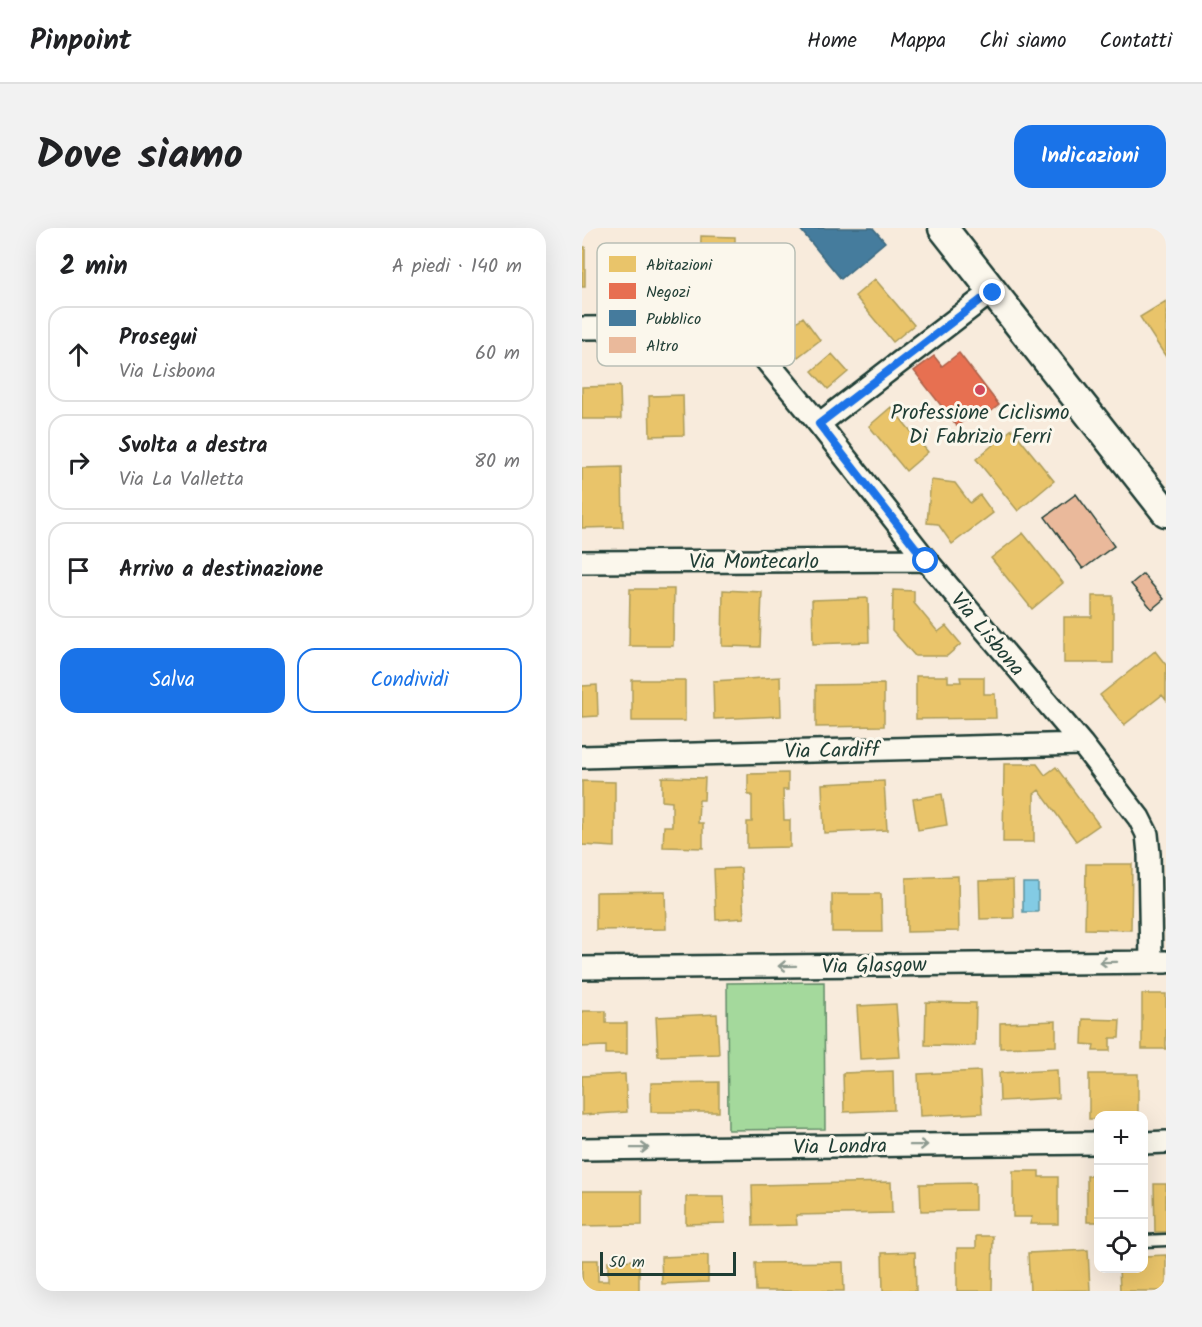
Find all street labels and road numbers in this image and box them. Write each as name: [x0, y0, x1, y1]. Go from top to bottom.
street label: Via Montecarlo: [689, 546, 819, 579]
street label: Via Lisbona: [942, 586, 1032, 684]
street label: Via Cardiff: [784, 734, 882, 769]
street label: Via Glasgow: [821, 949, 928, 984]
street label: Via Londra: [793, 1130, 887, 1165]

